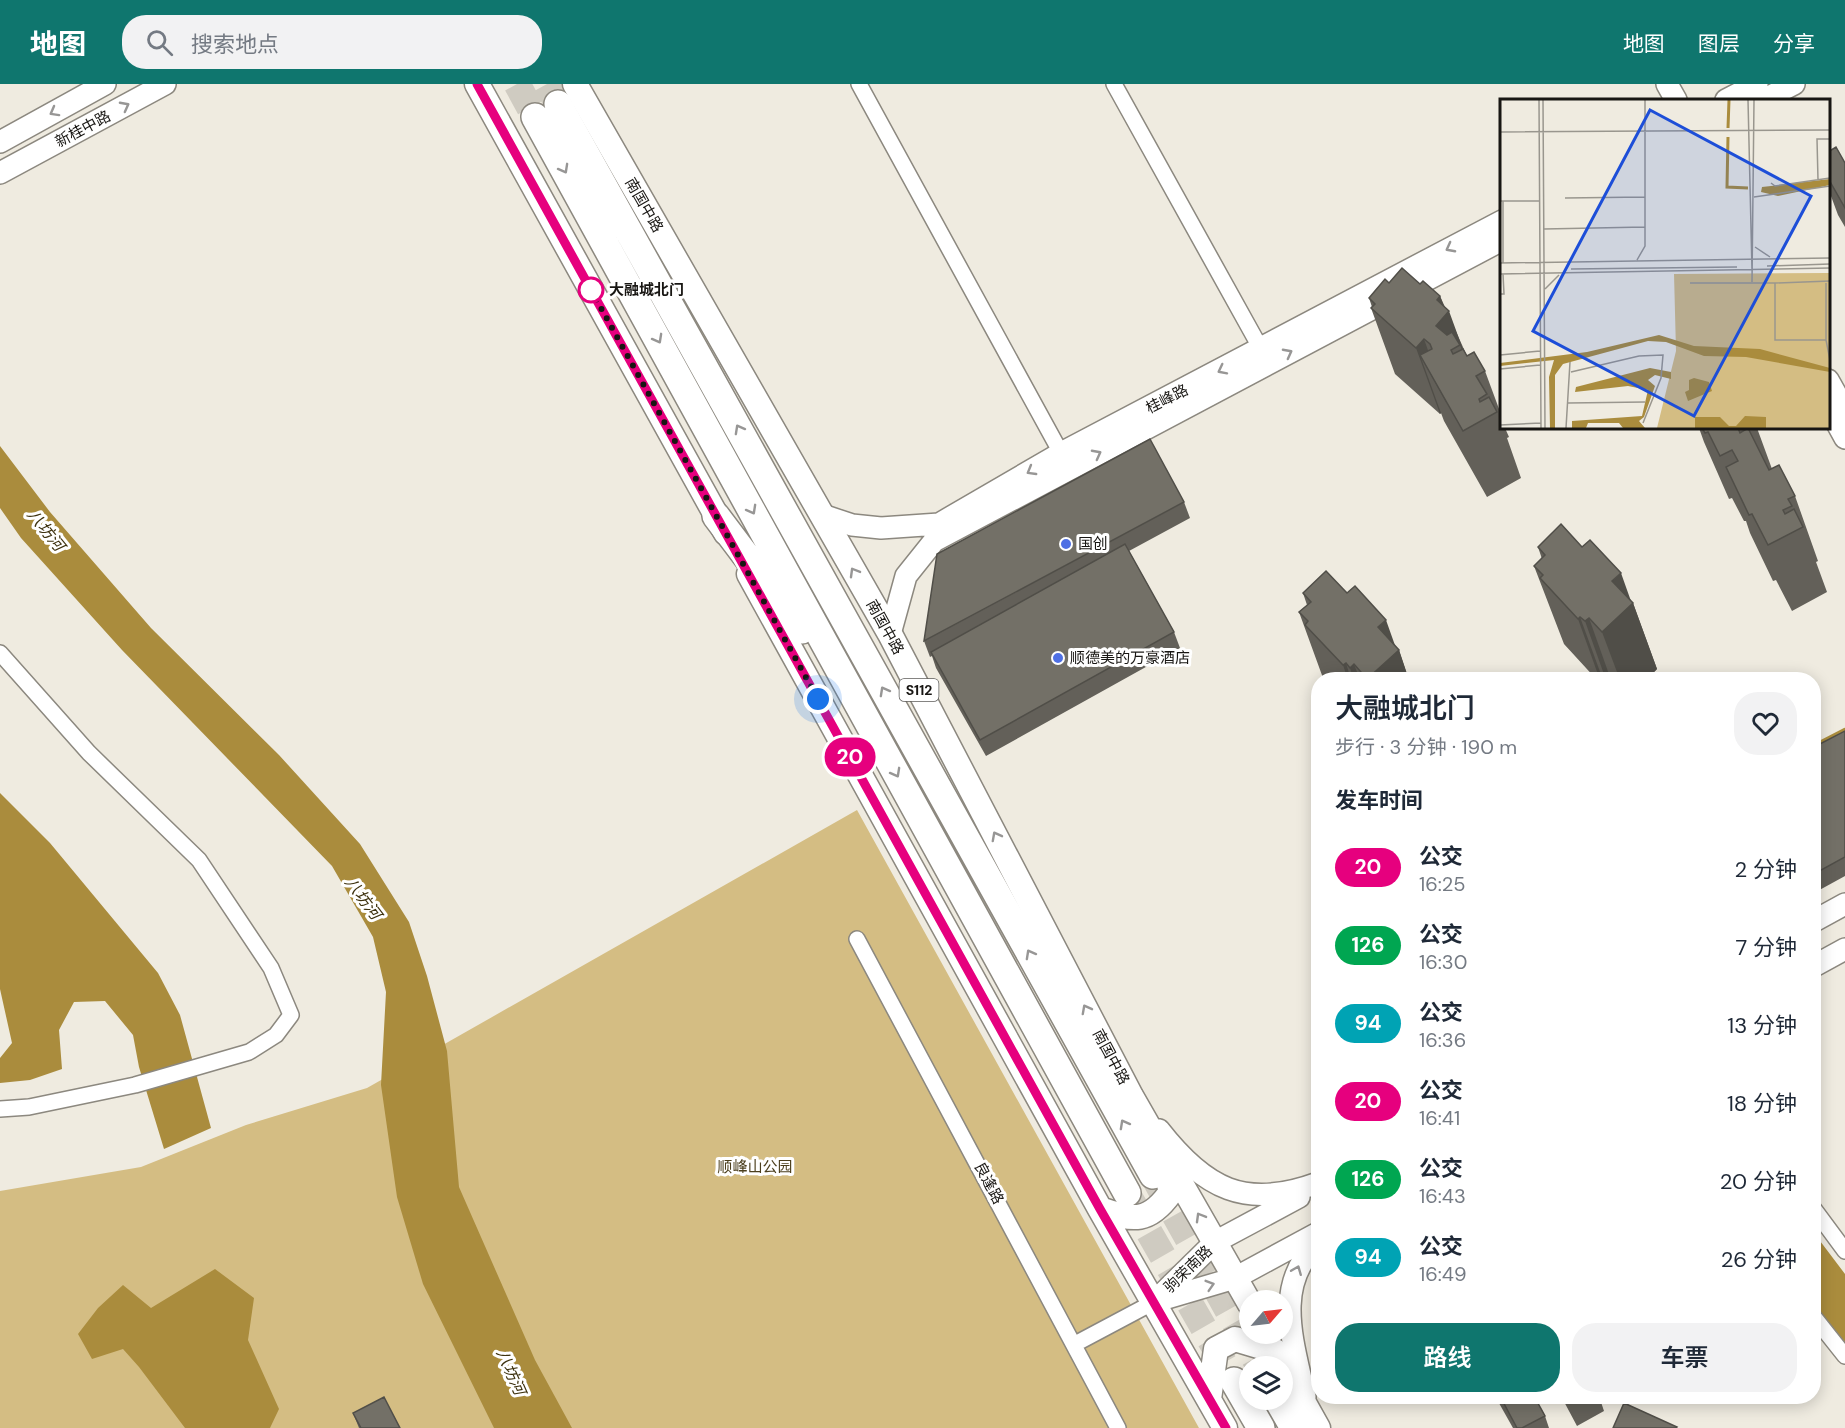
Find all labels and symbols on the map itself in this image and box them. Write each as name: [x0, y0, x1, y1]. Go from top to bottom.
inset map: [1500, 99, 1830, 429]
one-way arrow: [119, 102, 130, 113]
one-way arrow: [49, 105, 60, 116]
street label: 新桂中路: [52, 106, 114, 152]
one-way arrow: [557, 162, 568, 173]
street label: 南国中路: [620, 174, 668, 236]
one-way arrow: [1446, 241, 1456, 252]
marker: 大融城北门: [578, 277, 604, 303]
place label: 大融城北门: [609, 280, 684, 300]
one-way arrow: [651, 333, 662, 344]
one-way arrow: [1282, 349, 1292, 360]
one-way arrow: [1218, 363, 1229, 374]
street label: 桂峰路: [1142, 380, 1192, 418]
one-way arrow: [735, 425, 746, 435]
one-way arrow: [1091, 450, 1101, 461]
one-way arrow: [1027, 463, 1037, 475]
one-way arrow: [745, 504, 756, 514]
water label: 八坊河: [23, 505, 71, 558]
place label: 国创: [1078, 534, 1108, 554]
marker: 国创: [1059, 537, 1073, 551]
one-way arrow: [850, 568, 861, 578]
street label: 南国中路: [862, 596, 908, 658]
place label: 顺德美的万豪酒店: [1070, 648, 1190, 668]
marker: 顺德美的万豪酒店: [1051, 651, 1065, 665]
road number: S112: [900, 679, 938, 701]
your location: [803, 684, 833, 714]
one-way arrow: [880, 687, 891, 697]
line badge: 20: [823, 738, 877, 776]
one-way arrow: [889, 767, 900, 777]
one-way arrow: [991, 832, 1003, 843]
water label: 八坊河: [340, 873, 388, 926]
one-way arrow: [1026, 949, 1037, 960]
one-way arrow: [1082, 1005, 1093, 1015]
street label: 南国中路: [1088, 1026, 1134, 1088]
one-way arrow: [1120, 1120, 1131, 1130]
park label: 顺峰山公园: [717, 1157, 793, 1177]
street label: 良逢路: [970, 1158, 1008, 1208]
one-way arrow: [1196, 1213, 1208, 1223]
street label: 驹荣南路: [1159, 1241, 1217, 1297]
one-way arrow: [1290, 1265, 1303, 1276]
one-way arrow: [1204, 1280, 1215, 1292]
north arrow: [1239, 1290, 1293, 1344]
water label: 八坊河: [492, 1346, 532, 1401]

